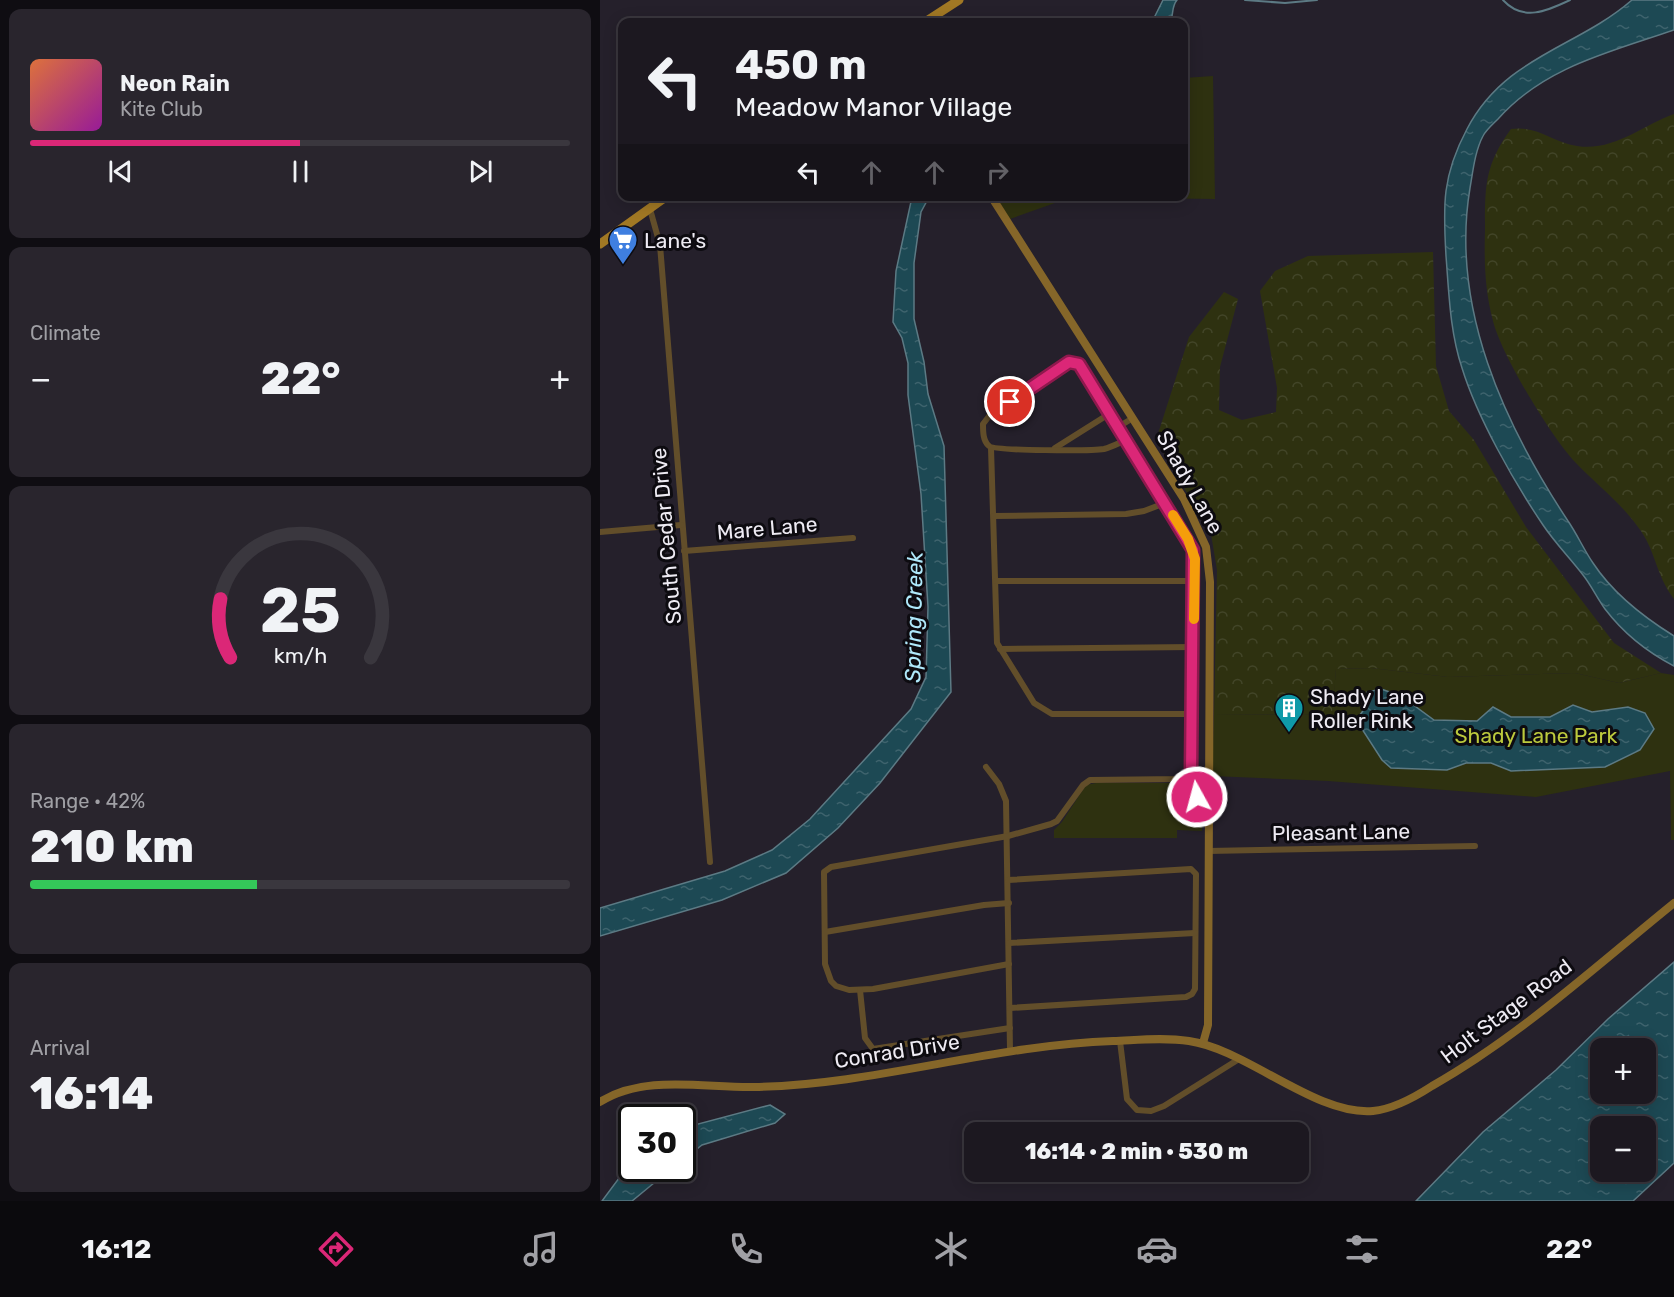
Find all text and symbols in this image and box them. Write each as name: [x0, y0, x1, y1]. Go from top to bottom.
text: 450 m: [735, 40, 867, 90]
icon: left: [636, 42, 714, 120]
text: Neon Rain: [120, 70, 230, 97]
text: Meadow Manor Village: [735, 91, 1012, 123]
text: Kite Club: [120, 97, 203, 121]
icon: previous: [104, 155, 137, 188]
icon: pause: [284, 155, 317, 188]
icon: next: [464, 155, 497, 188]
icon: left: [792, 156, 825, 189]
icon: ahead: [855, 156, 888, 189]
icon: ahead: [918, 156, 951, 189]
icon: right: [981, 156, 1014, 189]
supermarket icon: Lane's: [607, 224, 639, 266]
place label: Lane's: [644, 228, 706, 253]
text: Climate: [30, 321, 101, 345]
text: 22°: [261, 352, 340, 405]
text: −: [30, 359, 51, 398]
text: +: [549, 359, 570, 398]
pin: [984, 376, 1035, 427]
icon: arrive: [993, 385, 1026, 418]
street label: Shady Lane: [1151, 426, 1229, 538]
street label: South Cedar Drive: [646, 447, 686, 625]
street label: Mare Lane: [716, 511, 818, 545]
water label: Spring Creek: [899, 551, 929, 683]
text: 25: [260, 574, 340, 648]
text: km/h: [273, 643, 327, 668]
place label: Shady Lane Roller Rink: [1310, 684, 1424, 733]
building icon: Shady Lane Roller Rink: [1273, 692, 1305, 734]
park label: Shady Lane Park: [1455, 723, 1618, 748]
position arrow: [1165, 765, 1229, 829]
text: Range · 42%: [30, 789, 145, 813]
street label: Pleasant Lane: [1272, 818, 1410, 846]
text: 210 km: [30, 820, 194, 873]
street label: Holt Stage Road: [1436, 954, 1576, 1068]
street label: Conrad Drive: [833, 1029, 961, 1073]
text: Arrival: [30, 1036, 90, 1060]
map controls: [1590, 1038, 1656, 1182]
button: +: [1590, 1038, 1656, 1104]
text: 16:14: [30, 1067, 153, 1120]
speed limit sign: 30: [618, 1104, 696, 1182]
button: −: [1590, 1116, 1656, 1182]
text: 16:14 · 2 min · 530 m: [1025, 1138, 1248, 1165]
icon: directions: [315, 1228, 357, 1270]
icon: music: [520, 1228, 562, 1270]
icon: phone: [725, 1228, 767, 1270]
icon: climate: [930, 1228, 972, 1270]
icon: car: [1136, 1228, 1178, 1270]
icon: filters: [1341, 1228, 1383, 1270]
text: 16:12: [82, 1233, 151, 1265]
text: 22°: [1546, 1233, 1592, 1265]

